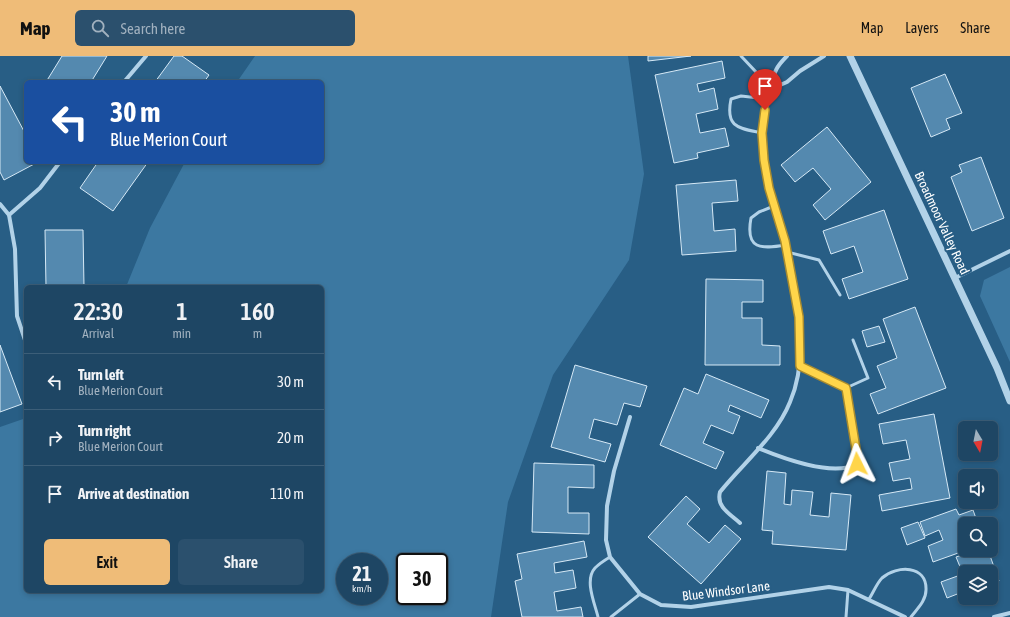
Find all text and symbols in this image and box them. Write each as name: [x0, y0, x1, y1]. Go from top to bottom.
search box: [75, 10, 355, 46]
text: Map: [20, 17, 51, 39]
icon: search: [89, 17, 111, 39]
text: Search here: [121, 20, 185, 37]
text: Map: [861, 20, 883, 36]
text: Layers: [905, 20, 938, 36]
text: Share: [960, 20, 990, 36]
pin: [748, 69, 782, 110]
icon: arrive: [754, 75, 776, 97]
icon: left: [44, 96, 96, 148]
text: 30 m: [110, 96, 160, 128]
text: Blue Merion Court: [110, 129, 228, 150]
street label: Broadmoor Valley Road: [912, 169, 972, 277]
text: 22:30: [74, 298, 123, 325]
text: 1: [176, 298, 187, 325]
text: 160: [241, 298, 274, 325]
text: Arrival: [82, 326, 114, 341]
text: min: [172, 326, 191, 341]
text: m: [253, 326, 262, 341]
text: Turn left: [78, 366, 124, 383]
icon: left: [44, 371, 66, 393]
text: 30 m: [277, 373, 304, 390]
text: Blue Merion Court: [78, 383, 163, 398]
north arrow: [958, 421, 998, 461]
map controls: [958, 421, 998, 605]
text: Turn right: [78, 422, 131, 439]
icon: right: [44, 427, 66, 449]
text: 20 m: [277, 429, 304, 446]
text: Blue Merion Court: [78, 439, 163, 454]
position arrow: [836, 443, 878, 485]
button: sound: [958, 469, 998, 509]
icon: arrive: [44, 483, 66, 505]
text: Arrive at destination: [78, 485, 189, 502]
text: 110 m: [270, 485, 304, 502]
button: search: [958, 517, 998, 557]
button: Exit: [44, 539, 170, 585]
button: Share: [178, 539, 304, 585]
speed limit sign: 30: [396, 553, 448, 605]
text: 21: [353, 562, 371, 585]
button: layers: [958, 565, 998, 605]
street label: Blue Windsor Lane: [681, 578, 771, 604]
text: km/h: [352, 583, 372, 594]

